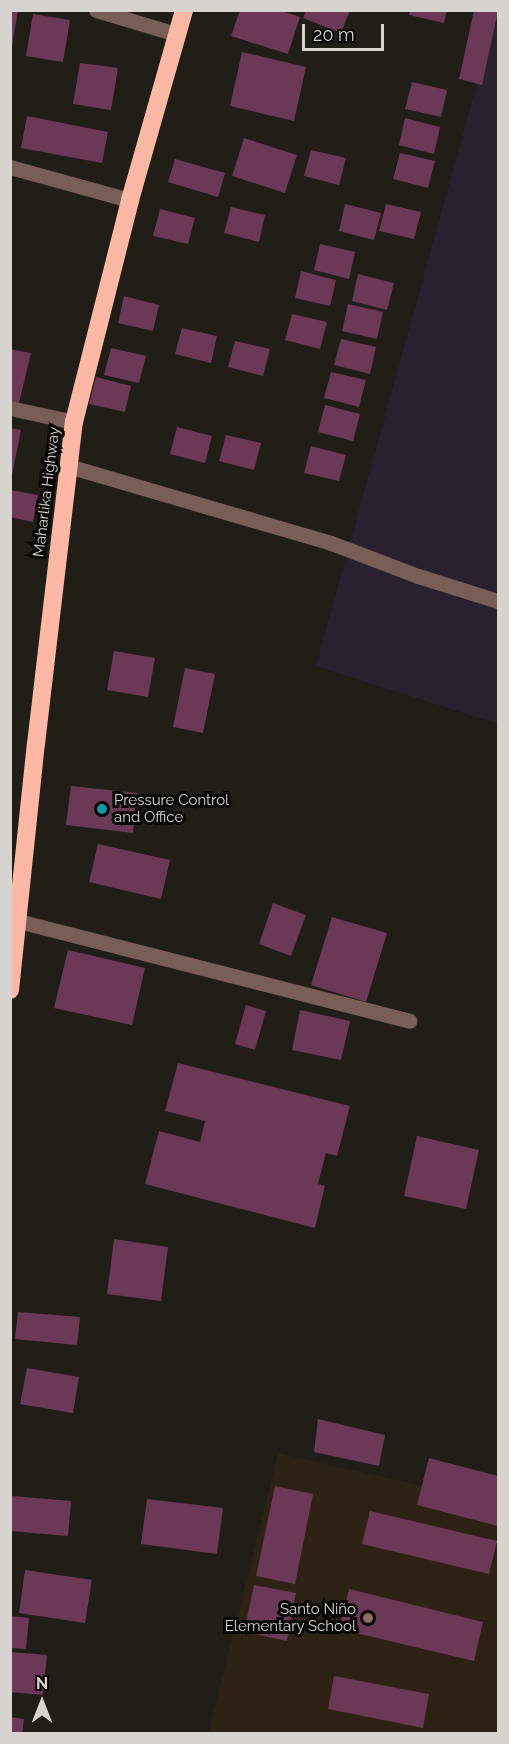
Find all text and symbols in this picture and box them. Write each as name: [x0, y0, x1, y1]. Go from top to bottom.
scale bar: [305, 12, 388, 50]
text: 20 m: [313, 24, 355, 45]
street label: Maharlika Highway: [30, 426, 64, 558]
place label: Pressure Control and Office: [114, 791, 229, 826]
marker: Pressure Control and Office: [95, 802, 109, 816]
place label: Santo Niño Elementary School: [224, 1600, 356, 1635]
marker: Santo Niño Elementary School: [361, 1611, 375, 1625]
north arrow: [12, 1672, 72, 1732]
text: N: [36, 1674, 48, 1693]

